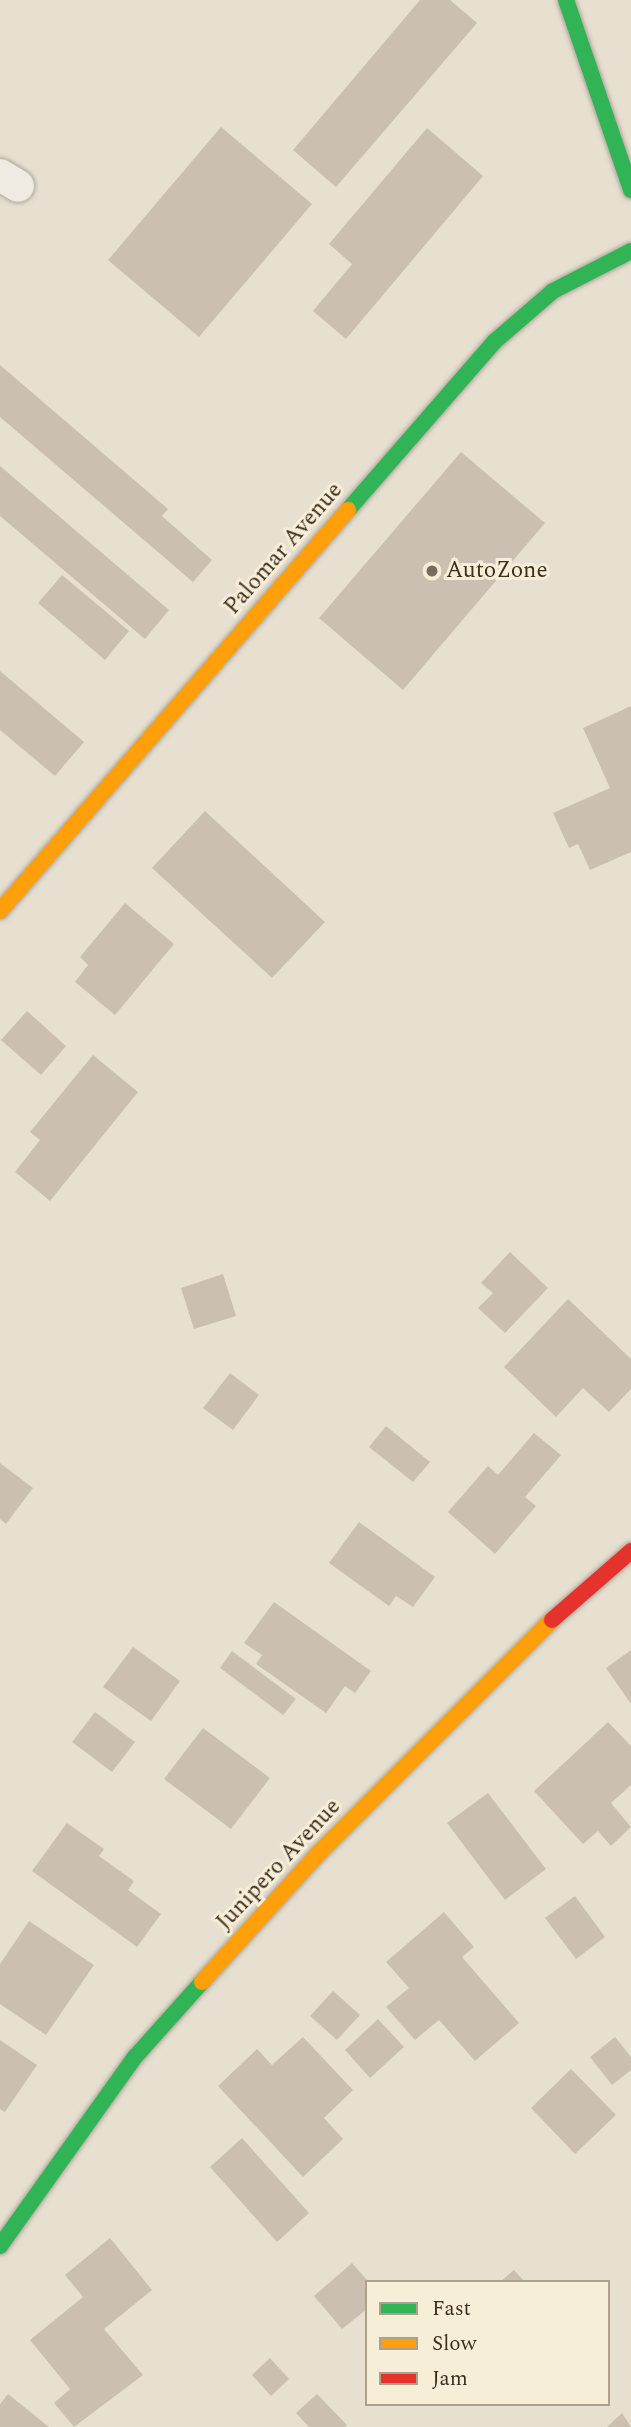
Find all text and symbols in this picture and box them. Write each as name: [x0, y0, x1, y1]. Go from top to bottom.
street label: Palomar Avenue: [219, 477, 349, 621]
place label: AutoZone: [446, 557, 548, 585]
marker: AutoZone: [424, 563, 440, 579]
street label: Junipero Avenue: [211, 1794, 347, 1936]
legend: [365, 2280, 610, 2406]
text: Fast: [432, 2293, 471, 2325]
text: Slow: [432, 2328, 476, 2360]
text: Jam: [432, 2363, 468, 2395]

